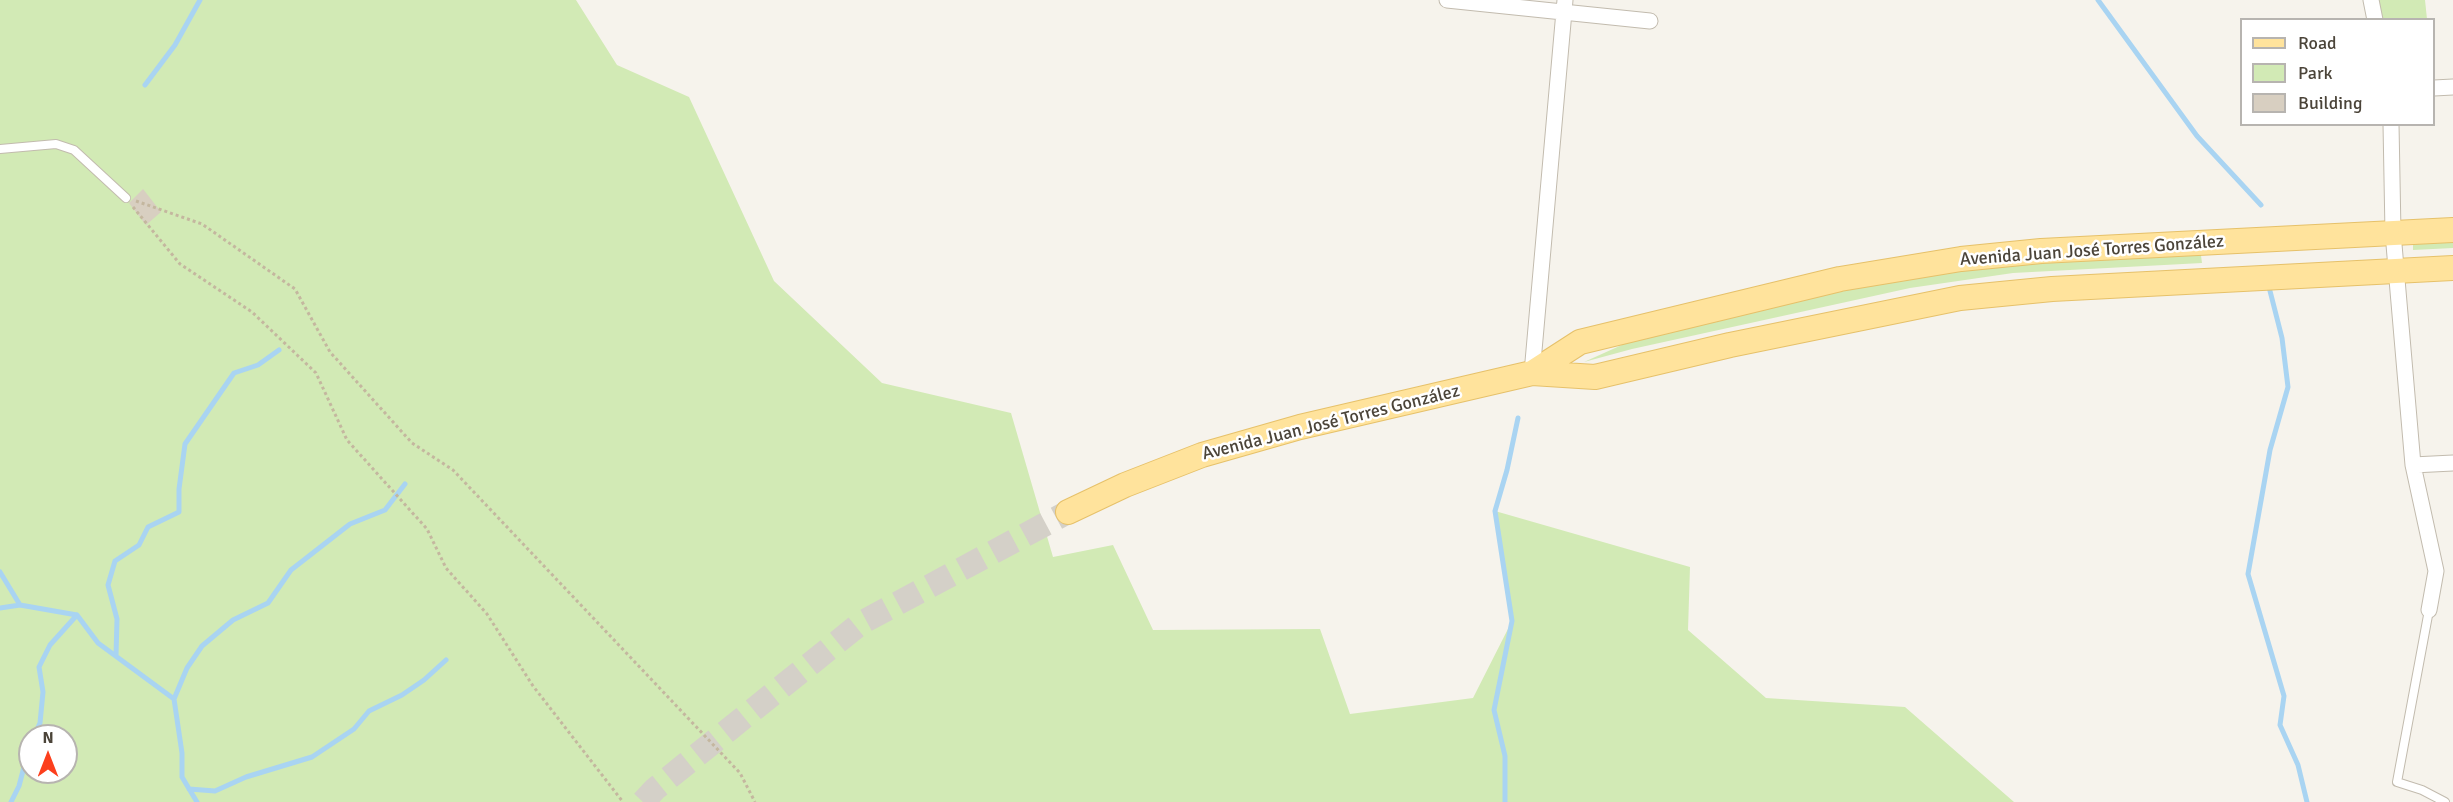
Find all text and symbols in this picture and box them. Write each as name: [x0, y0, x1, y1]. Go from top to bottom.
legend: [2240, 18, 2435, 126]
text: Road: [2298, 32, 2337, 54]
text: Park: [2298, 62, 2333, 84]
text: Building: [2298, 92, 2362, 114]
street label: Avenida Juan José Torres González: [1959, 231, 2225, 271]
street label: Avenida Juan José Torres González: [1200, 381, 1462, 465]
north arrow: [18, 724, 78, 784]
text: N: [42, 728, 54, 748]

